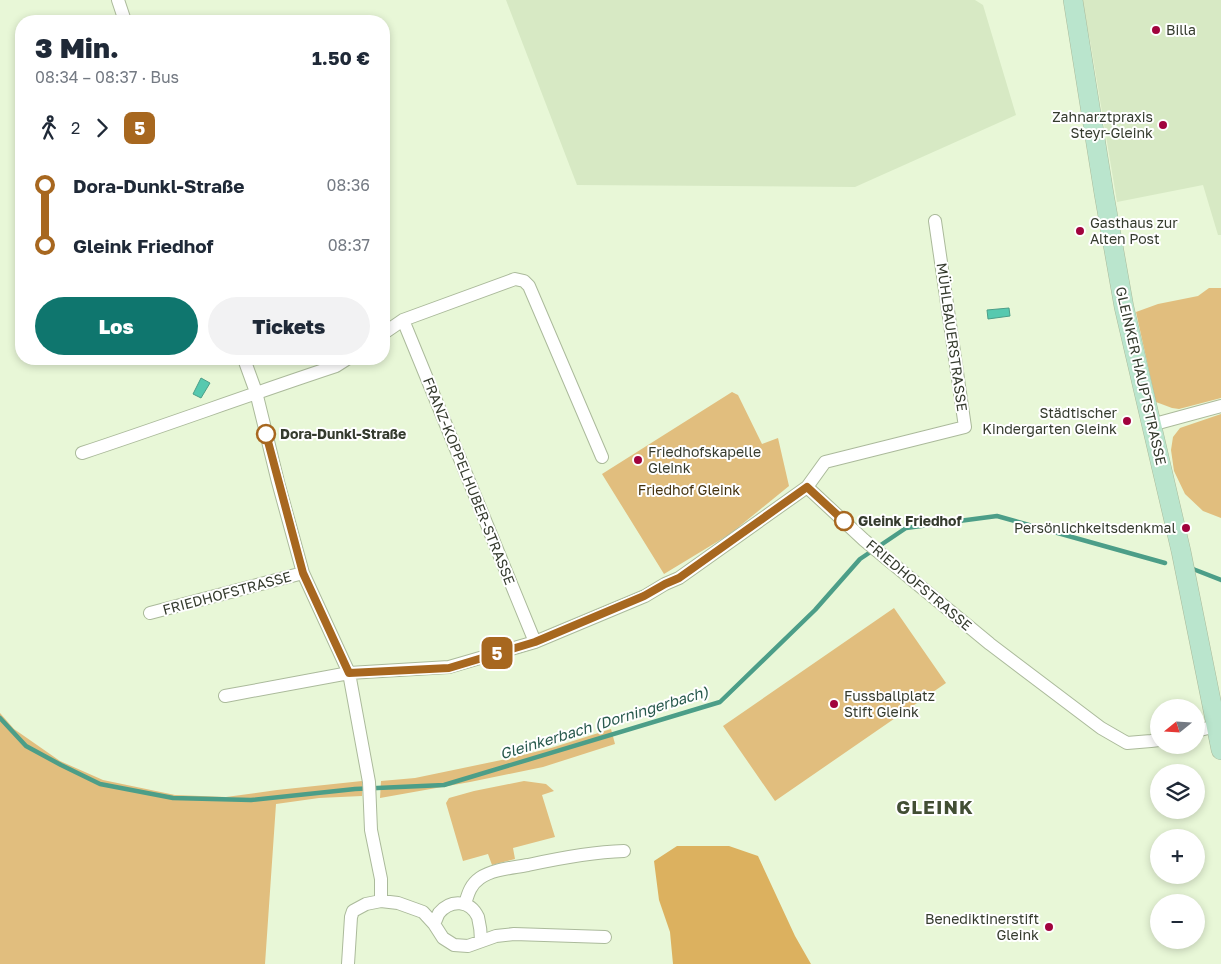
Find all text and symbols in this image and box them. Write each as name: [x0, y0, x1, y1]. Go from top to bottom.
place label: Billa: [1166, 21, 1196, 38]
marker: Billa: [1150, 24, 1162, 36]
text: 3 Min.: [35, 31, 119, 64]
text: 1.50 €: [312, 46, 370, 69]
text: 08:34 – 08:37 · Bus: [35, 67, 179, 87]
place label: Zahnarztpraxis Steyr-Gleink: [1052, 108, 1153, 141]
icon: walk: [35, 114, 63, 142]
icon: forward: [88, 114, 116, 142]
text: 5: [134, 117, 145, 139]
text: 2: [71, 118, 80, 138]
marker: Zahnarztpraxis Steyr-Gleink: [1157, 119, 1169, 131]
text: Dora-Dunkl-Straße: [73, 174, 245, 197]
text: 08:36: [326, 175, 370, 195]
place label: Gasthaus zur Alten Post: [1090, 214, 1178, 247]
marker: Gasthaus zur Alten Post: [1074, 225, 1086, 237]
text: Gleink Friedhof: [73, 234, 213, 257]
text: 08:37: [328, 235, 370, 255]
street label: MÜHLBAUERSTRASSE: [934, 262, 971, 412]
street label: GLEINKER HAUPTSTRASSE: [1113, 285, 1170, 467]
button: Los: [35, 297, 198, 355]
button: Tickets: [208, 297, 370, 355]
street label: FRANZ-KOPPELHUBER-STRASSE: [420, 374, 519, 587]
place label: Städtischer Kindergarten Gleink: [982, 404, 1118, 437]
marker: Städtischer Kindergarten Gleink: [1121, 415, 1133, 427]
marker: Dora-Dunkl-Straße: [256, 424, 276, 444]
place label: Dora-Dunkl-Straße: [280, 425, 406, 442]
place label: Friedhofskapelle Gleink: [648, 443, 761, 476]
marker: Friedhofskapelle Gleink: [632, 454, 644, 466]
park label: Friedhof Gleink: [638, 481, 740, 498]
marker: Gleink Friedhof: [834, 511, 854, 531]
place label: Gleink Friedhof: [858, 512, 962, 529]
place label: Persönlichkeitsdenkmal: [1014, 519, 1176, 536]
marker: Persönlichkeitsdenkmal: [1180, 522, 1192, 534]
street label: FRIEDHOFSTRASSE: [863, 536, 976, 634]
street label: FRIEDHOFSTRASSE: [161, 567, 293, 618]
line badge: 5: [481, 637, 513, 669]
text: 5: [492, 642, 502, 664]
water label: Gleinkerbach (Dorningerbach): [497, 682, 711, 763]
place label: Fussballplatz Stift Gleink: [844, 687, 935, 720]
marker: Fussballplatz Stift Gleink: [828, 698, 840, 710]
north arrow: [1150, 699, 1205, 754]
map controls: [1150, 699, 1205, 949]
button: layers: [1150, 764, 1205, 819]
district label: GLEINK: [896, 795, 974, 818]
button: +: [1150, 829, 1205, 884]
button: −: [1150, 894, 1205, 949]
place label: Benediktinerstift Gleink: [925, 910, 1039, 943]
marker: Benediktinerstift Gleink: [1043, 921, 1055, 933]

